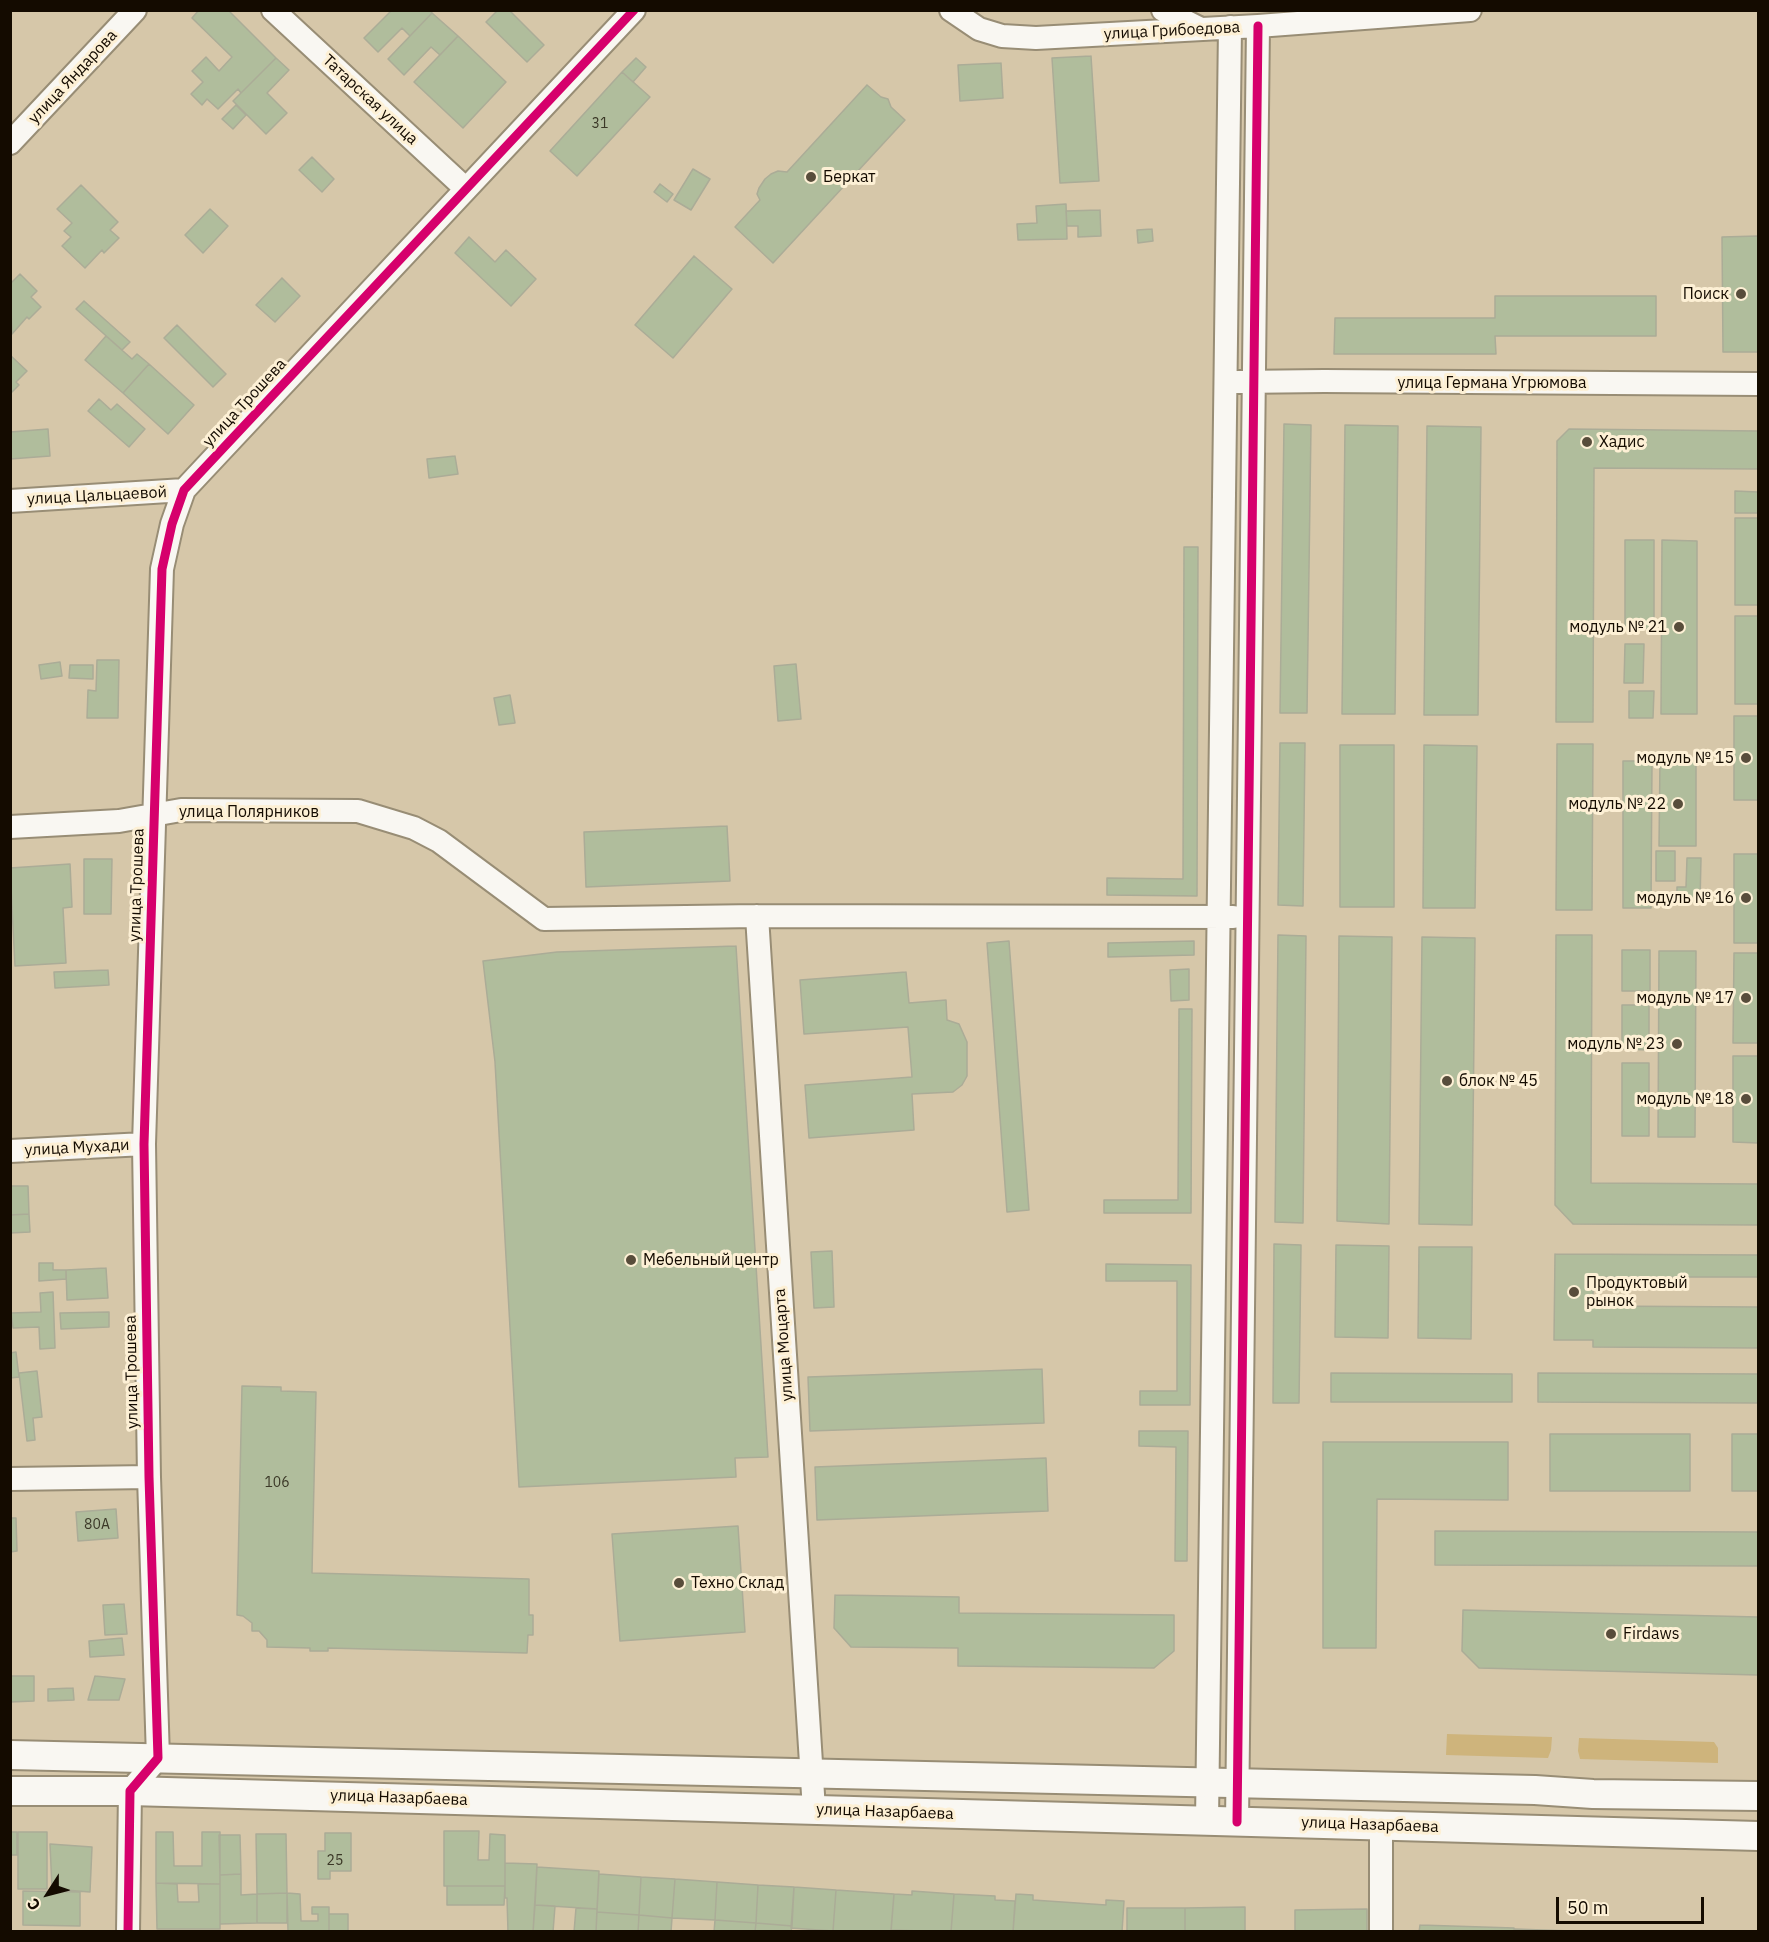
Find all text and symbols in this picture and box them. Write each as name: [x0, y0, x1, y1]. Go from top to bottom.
street label: улица Грибоедова: [1103, 18, 1241, 44]
street label: улица Яндарова: [25, 26, 121, 128]
street label: Татарская улица: [318, 51, 422, 149]
house number: 31: [592, 116, 608, 132]
place label: Беркат: [823, 167, 876, 187]
marker: Беркат: [804, 170, 818, 184]
place label: Поиск: [1683, 284, 1729, 304]
marker: Поиск: [1734, 287, 1748, 301]
street label: улица Трошева: [199, 355, 291, 451]
street label: улица Германа Угрюмова: [1397, 373, 1587, 393]
place label: Хадис: [1599, 432, 1645, 452]
marker: Хадис: [1580, 435, 1594, 449]
street label: улица Цальцаевой: [27, 483, 167, 509]
place label: модуль № 21: [1569, 617, 1667, 637]
marker: модуль № 21: [1672, 620, 1686, 634]
place label: модуль № 15: [1636, 748, 1734, 768]
marker: модуль № 15: [1739, 751, 1753, 765]
place label: модуль № 22: [1568, 794, 1666, 814]
marker: модуль № 22: [1671, 797, 1685, 811]
street label: улица Полярников: [179, 802, 319, 822]
street label: улица Трошева: [125, 828, 149, 942]
place label: модуль № 16: [1636, 888, 1734, 908]
marker: модуль № 16: [1739, 891, 1753, 905]
place label: модуль № 17: [1636, 988, 1734, 1008]
marker: модуль № 17: [1739, 991, 1753, 1005]
place label: модуль № 23: [1567, 1034, 1665, 1054]
marker: модуль № 23: [1670, 1037, 1684, 1051]
place label: блок № 45: [1459, 1071, 1538, 1091]
marker: блок № 45: [1440, 1074, 1454, 1088]
place label: модуль № 18: [1636, 1089, 1734, 1109]
marker: модуль № 18: [1739, 1092, 1753, 1106]
street label: улица Мухади: [24, 1136, 130, 1160]
place label: Мебельный центр: [643, 1250, 779, 1270]
marker: Мебельный центр: [624, 1253, 638, 1267]
place label: Продуктовый рынок: [1586, 1273, 1688, 1311]
marker: Продуктовый рынок: [1567, 1285, 1581, 1299]
street label: улица Моцарта: [770, 1288, 798, 1402]
street label: улица Трошева: [121, 1315, 143, 1429]
house number: 106: [264, 1475, 290, 1491]
house number: 80А: [84, 1517, 110, 1533]
place label: Техно Склад: [691, 1573, 784, 1593]
marker: Техно Склад: [672, 1576, 686, 1590]
place label: Firdaws: [1623, 1624, 1680, 1644]
marker: Firdaws: [1604, 1627, 1618, 1641]
street label: улица Назарбаева: [330, 1786, 468, 1810]
street label: улица Назарбаева: [816, 1800, 954, 1824]
street label: улица Назарбаева: [1301, 1813, 1439, 1837]
house number: 25: [327, 1853, 343, 1869]
north arrow: [18, 1864, 78, 1924]
scale bar: [1559, 1885, 1708, 1923]
text: С: [22, 1894, 45, 1915]
text: 50 m: [1567, 1896, 1609, 1919]

